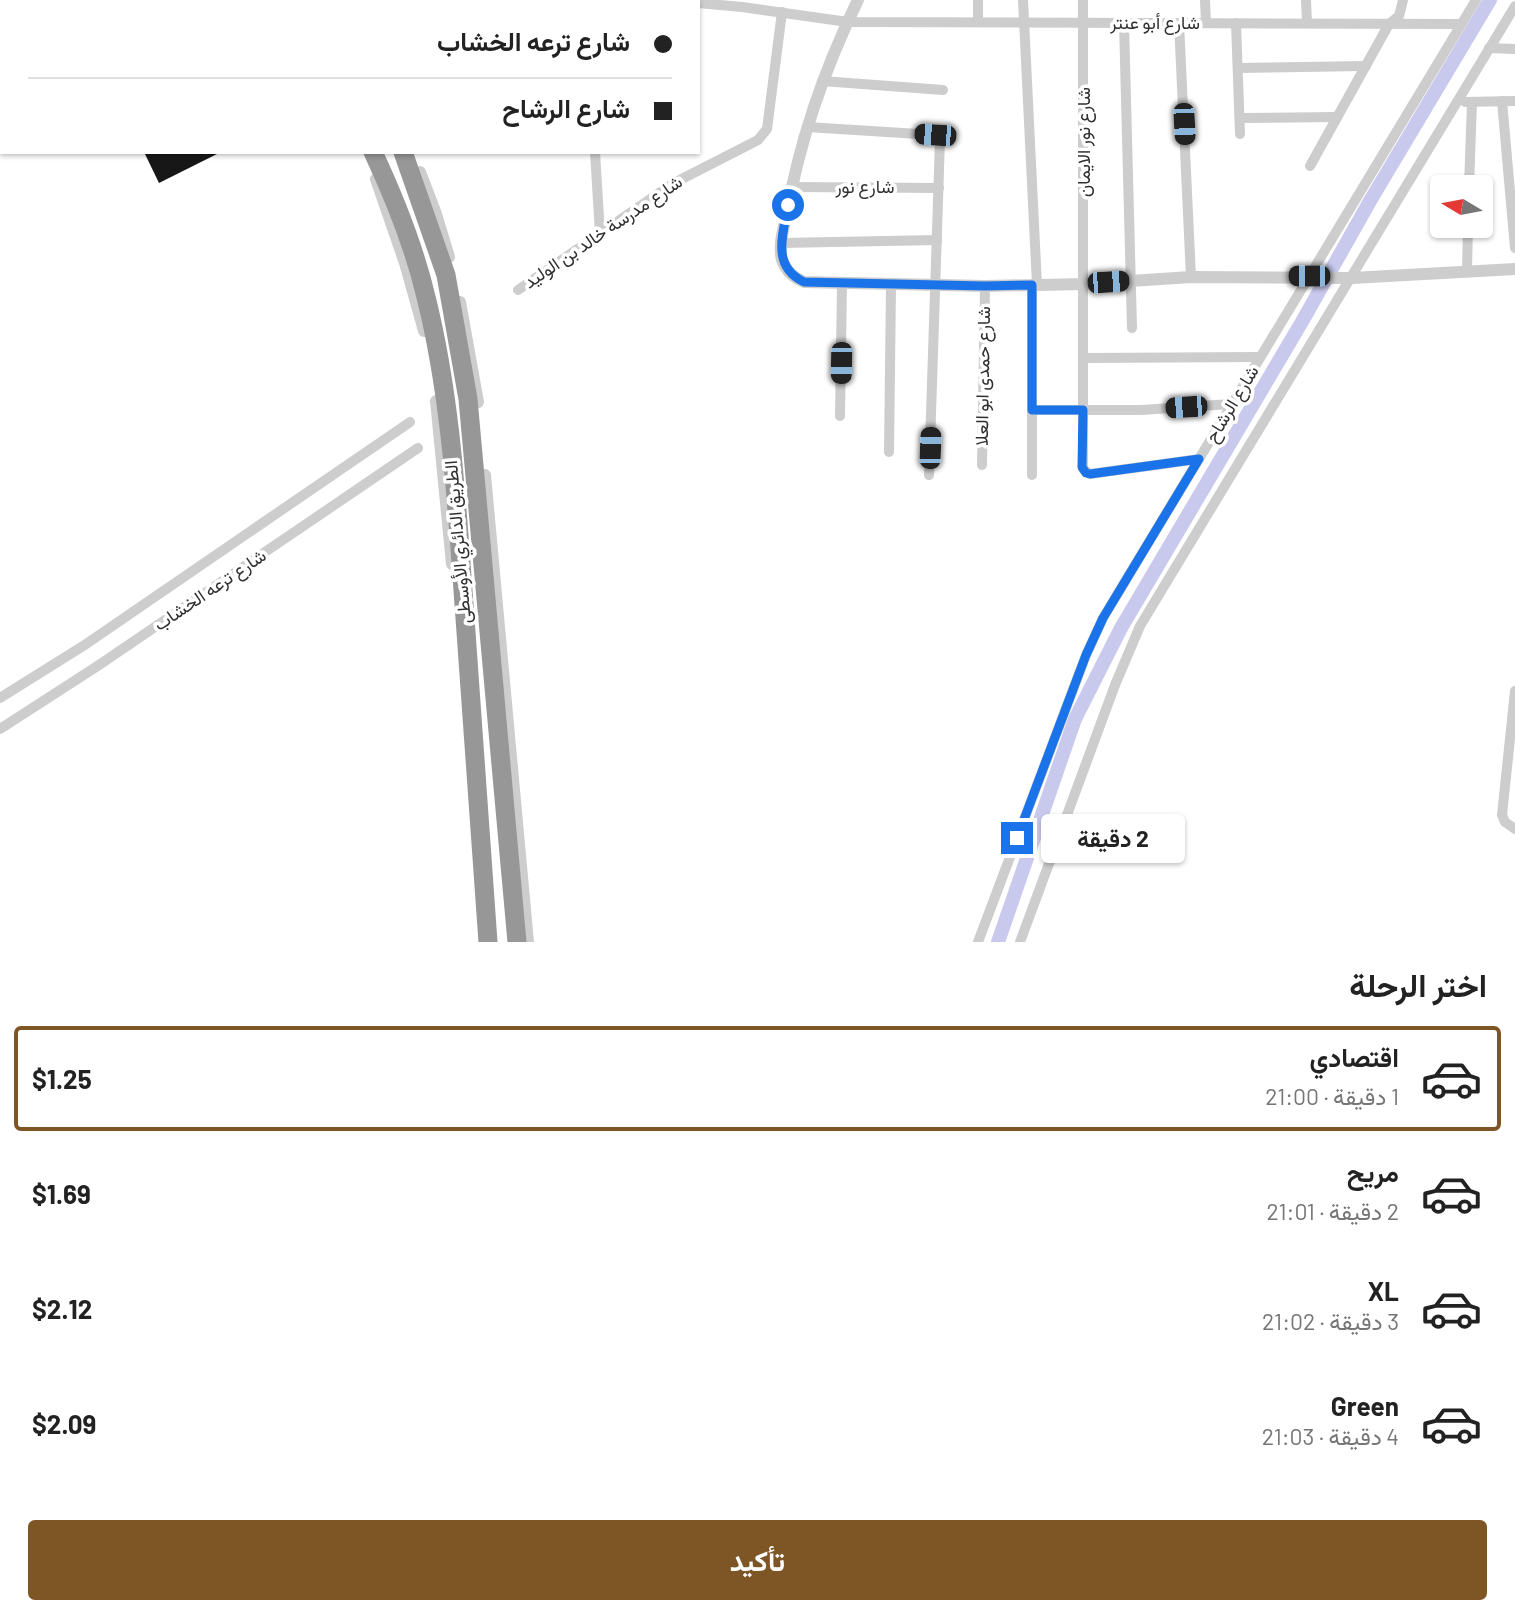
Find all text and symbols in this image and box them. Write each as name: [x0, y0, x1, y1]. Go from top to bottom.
street label: شارع أبو عنتر: [1109, 11, 1200, 35]
text: شارع ترعه الخشاب: [437, 25, 630, 56]
street label: شارع نور الايمان: [1072, 87, 1096, 197]
text: شارع الرشاح: [502, 92, 630, 123]
car: [1173, 102, 1196, 146]
car: [914, 123, 957, 147]
street label: شارع مدرسة خالد بن الوليد: [519, 170, 687, 294]
street label: شارع نور: [834, 175, 895, 199]
north arrow: [1430, 175, 1493, 238]
map controls: [1430, 175, 1493, 238]
route start: [772, 189, 804, 221]
car: [1289, 266, 1331, 287]
car: [1087, 270, 1130, 294]
street label: شارع حمدى ابو العلا: [970, 306, 996, 446]
car: [831, 342, 852, 384]
street label: شارع الرشاح: [1200, 361, 1264, 447]
car: [1165, 395, 1208, 419]
car: [919, 427, 942, 469]
street label: الطريق الدائري الأوسطى: [439, 459, 480, 625]
street label: شارع ترعه الخشاب: [149, 544, 271, 636]
callout: 2 دقيقة: [1042, 814, 1185, 862]
route end: [1001, 822, 1033, 854]
text: 2 دقيقة: [1077, 824, 1149, 852]
text: اختر الرحلة: [1349, 965, 1487, 1003]
text: اقتصادي: [1310, 1041, 1399, 1072]
icon: car: [1420, 1047, 1483, 1110]
text: $1.25: [32, 1063, 92, 1094]
text: 1 دقيقة · 21:00: [1265, 1082, 1399, 1110]
text: مريح: [1347, 1156, 1399, 1187]
icon: car: [1420, 1162, 1483, 1225]
text: $1.69: [32, 1178, 91, 1209]
text: 2 دقيقة · 21:01: [1267, 1197, 1399, 1225]
text: XL: [1368, 1275, 1399, 1306]
icon: car: [1420, 1277, 1483, 1340]
text: $2.12: [32, 1293, 92, 1324]
text: 3 دقيقة · 21:02: [1262, 1307, 1399, 1335]
text: Green: [1331, 1390, 1399, 1421]
icon: car: [1420, 1392, 1483, 1455]
text: $2.09: [32, 1408, 96, 1439]
text: 4 دقيقة · 21:03: [1262, 1422, 1399, 1450]
button: تأكيد: [28, 1520, 1487, 1600]

